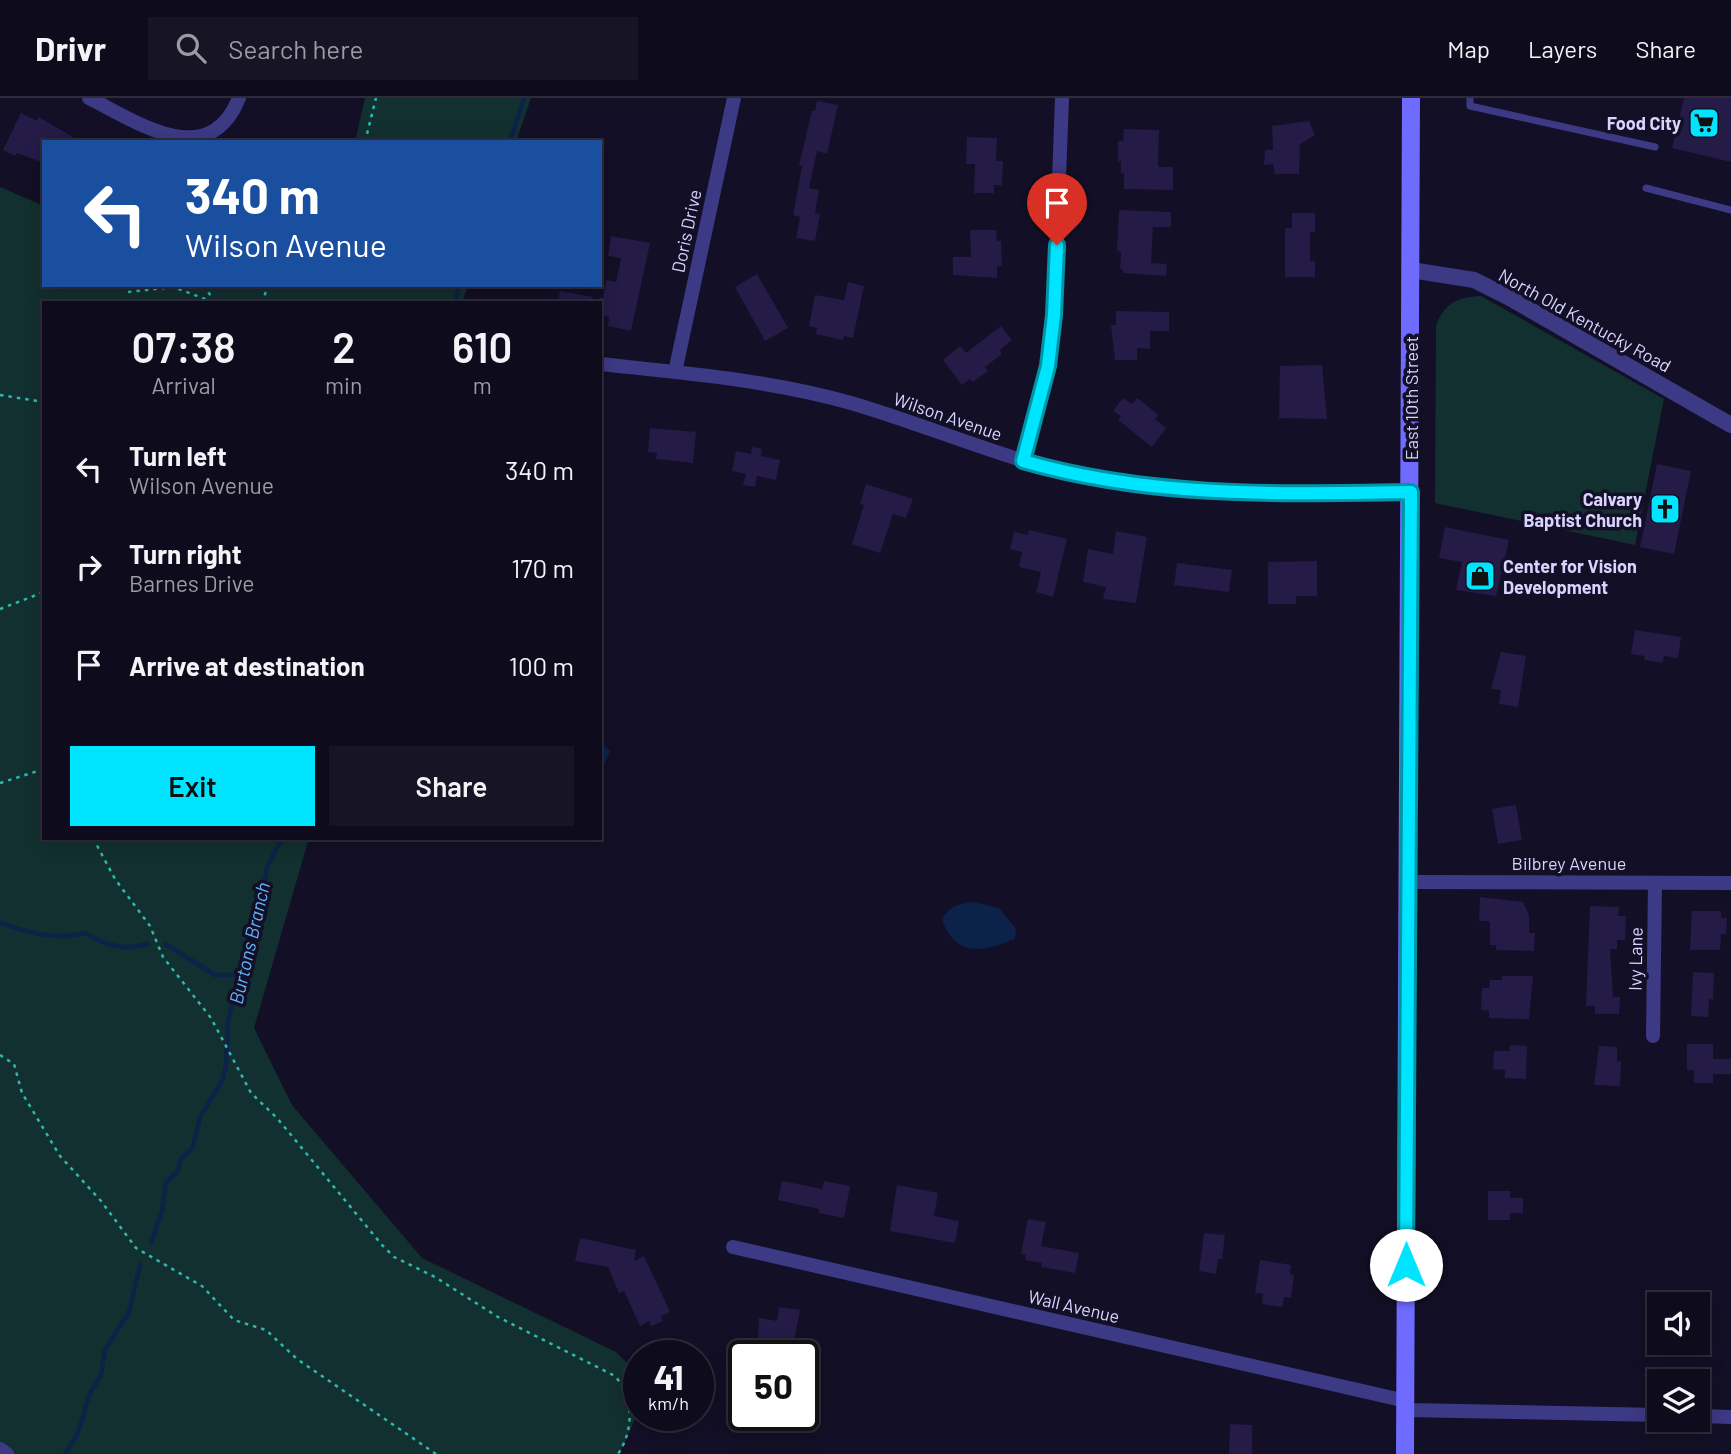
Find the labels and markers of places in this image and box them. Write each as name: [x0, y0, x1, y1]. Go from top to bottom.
supermarket icon: Food City: [1687, 106, 1721, 140]
place label: Food City: [1607, 112, 1681, 134]
pin: [1027, 173, 1087, 245]
place label: Calvary Baptist Church: [1524, 488, 1642, 531]
church icon: Calvary Baptist Church: [1648, 492, 1682, 526]
place label: Center for Vision Development: [1503, 555, 1637, 598]
shop icon: Center for Vision Development: [1463, 559, 1497, 593]

